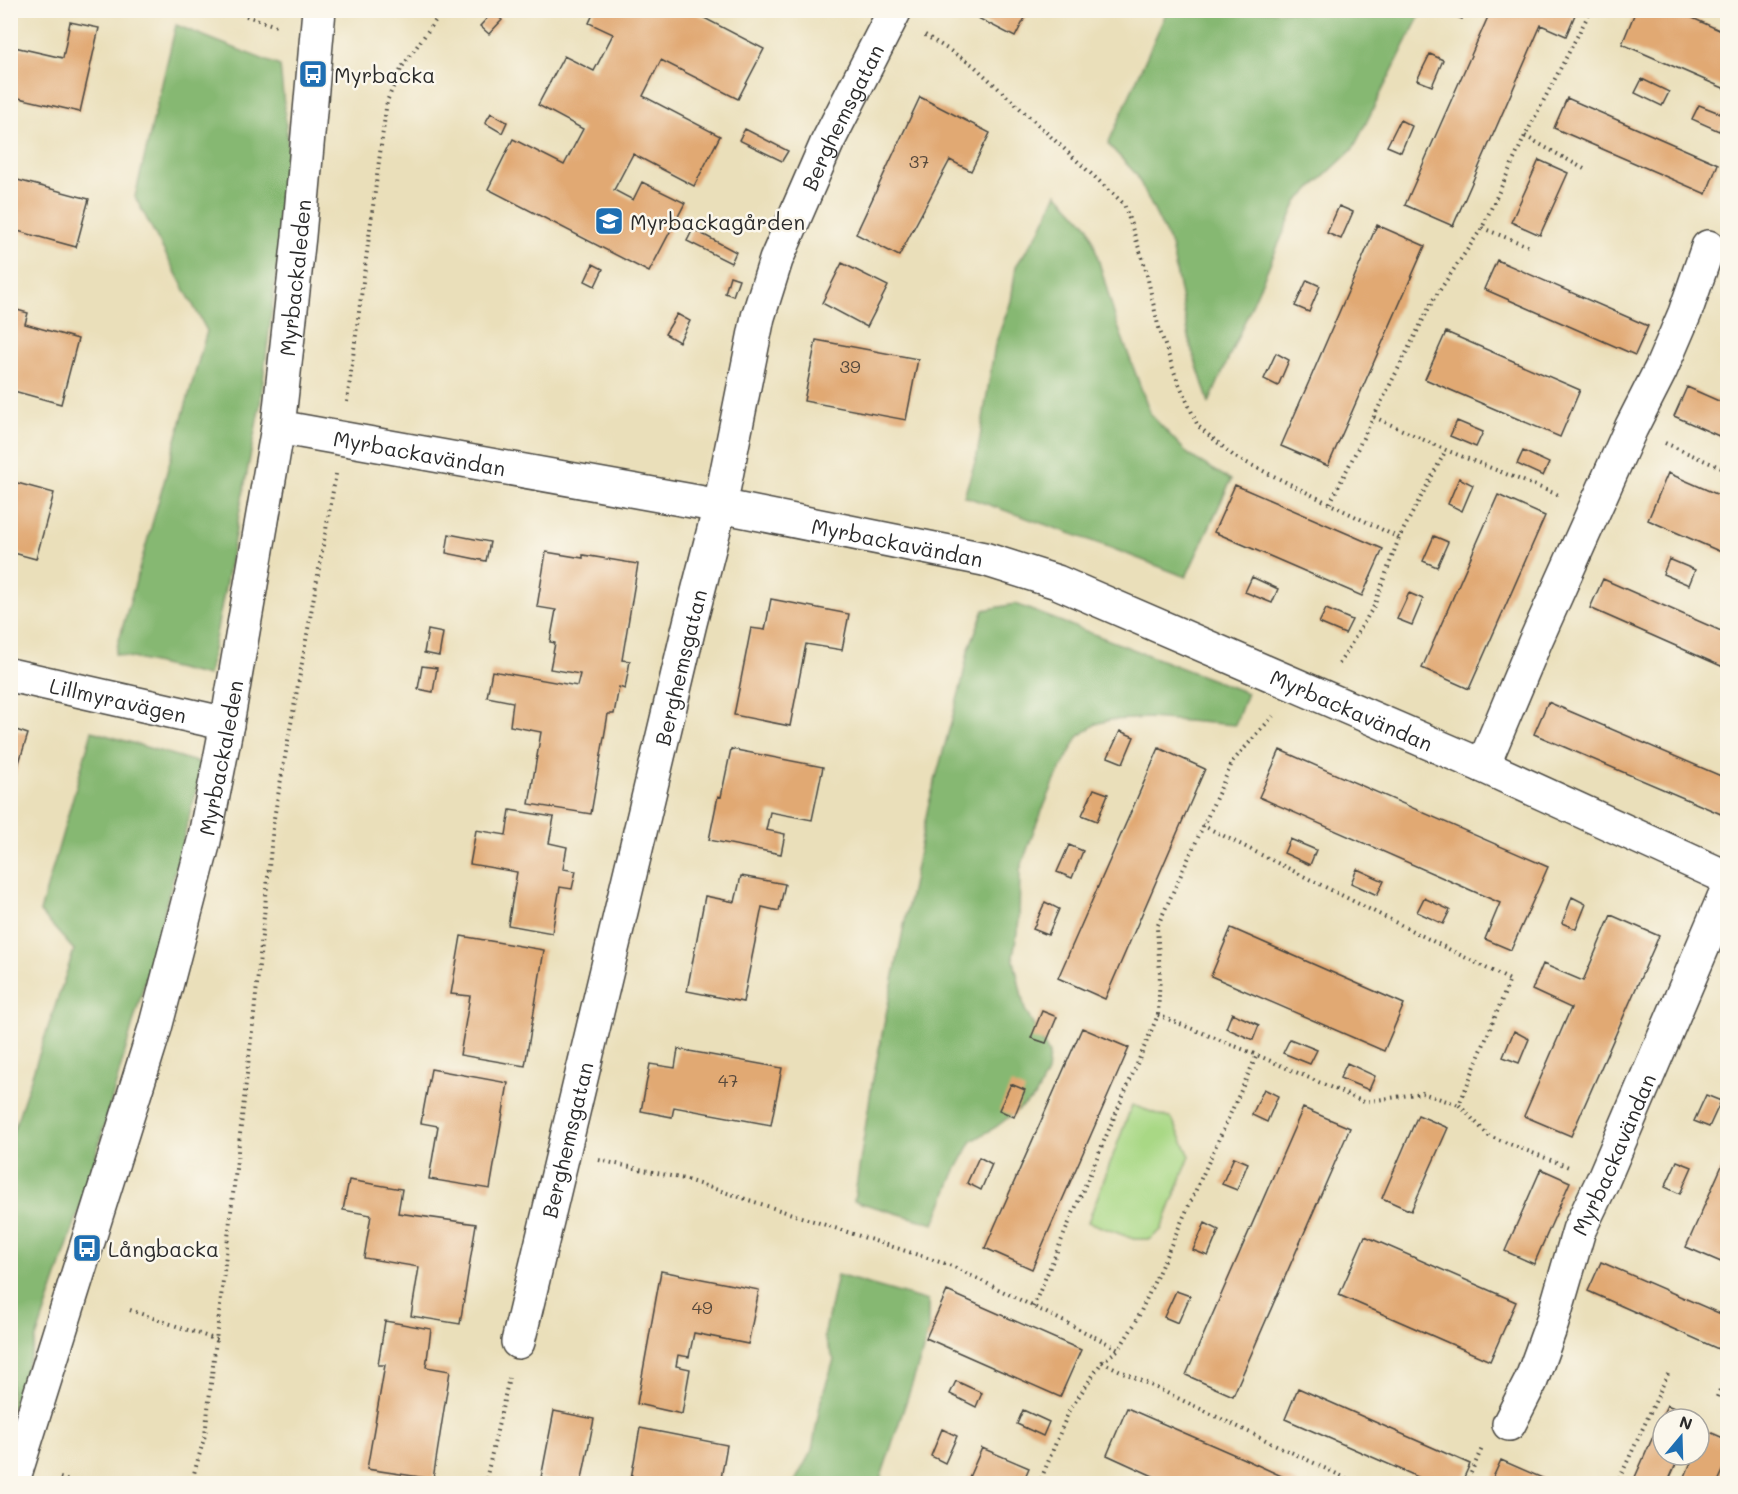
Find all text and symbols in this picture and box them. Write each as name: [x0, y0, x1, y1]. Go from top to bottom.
street label: Berghemsgatan: [795, 39, 889, 194]
bus stop icon: Myrbacka: [297, 58, 329, 90]
place label: Myrbacka: [334, 61, 435, 88]
house number: 37: [909, 149, 929, 173]
street label: Myrbackaleden: [272, 198, 316, 358]
school or university icon: Myrbackagården: [593, 205, 625, 237]
place label: Myrbackagården: [630, 208, 805, 235]
house number: 39: [839, 354, 861, 378]
street label: Myrbackavändan: [332, 424, 508, 481]
street label: Myrbackavändan: [809, 511, 986, 572]
street label: Berghemsgatan: [648, 586, 712, 748]
street label: Myrbackavändan: [1266, 662, 1437, 756]
street label: Lillmyravägen: [47, 671, 189, 728]
street label: Myrbackaleden: [192, 678, 248, 838]
street label: Berghemsgatan: [535, 1059, 598, 1221]
house number: 47: [718, 1068, 738, 1092]
street label: Myrbackavändan: [1565, 1069, 1661, 1239]
bus stop icon: Långbacka: [71, 1232, 103, 1264]
place label: Långbacka: [108, 1235, 219, 1262]
house number: 49: [691, 1295, 713, 1319]
north arrow: [1651, 1407, 1711, 1467]
text: N: [1677, 1410, 1695, 1434]

